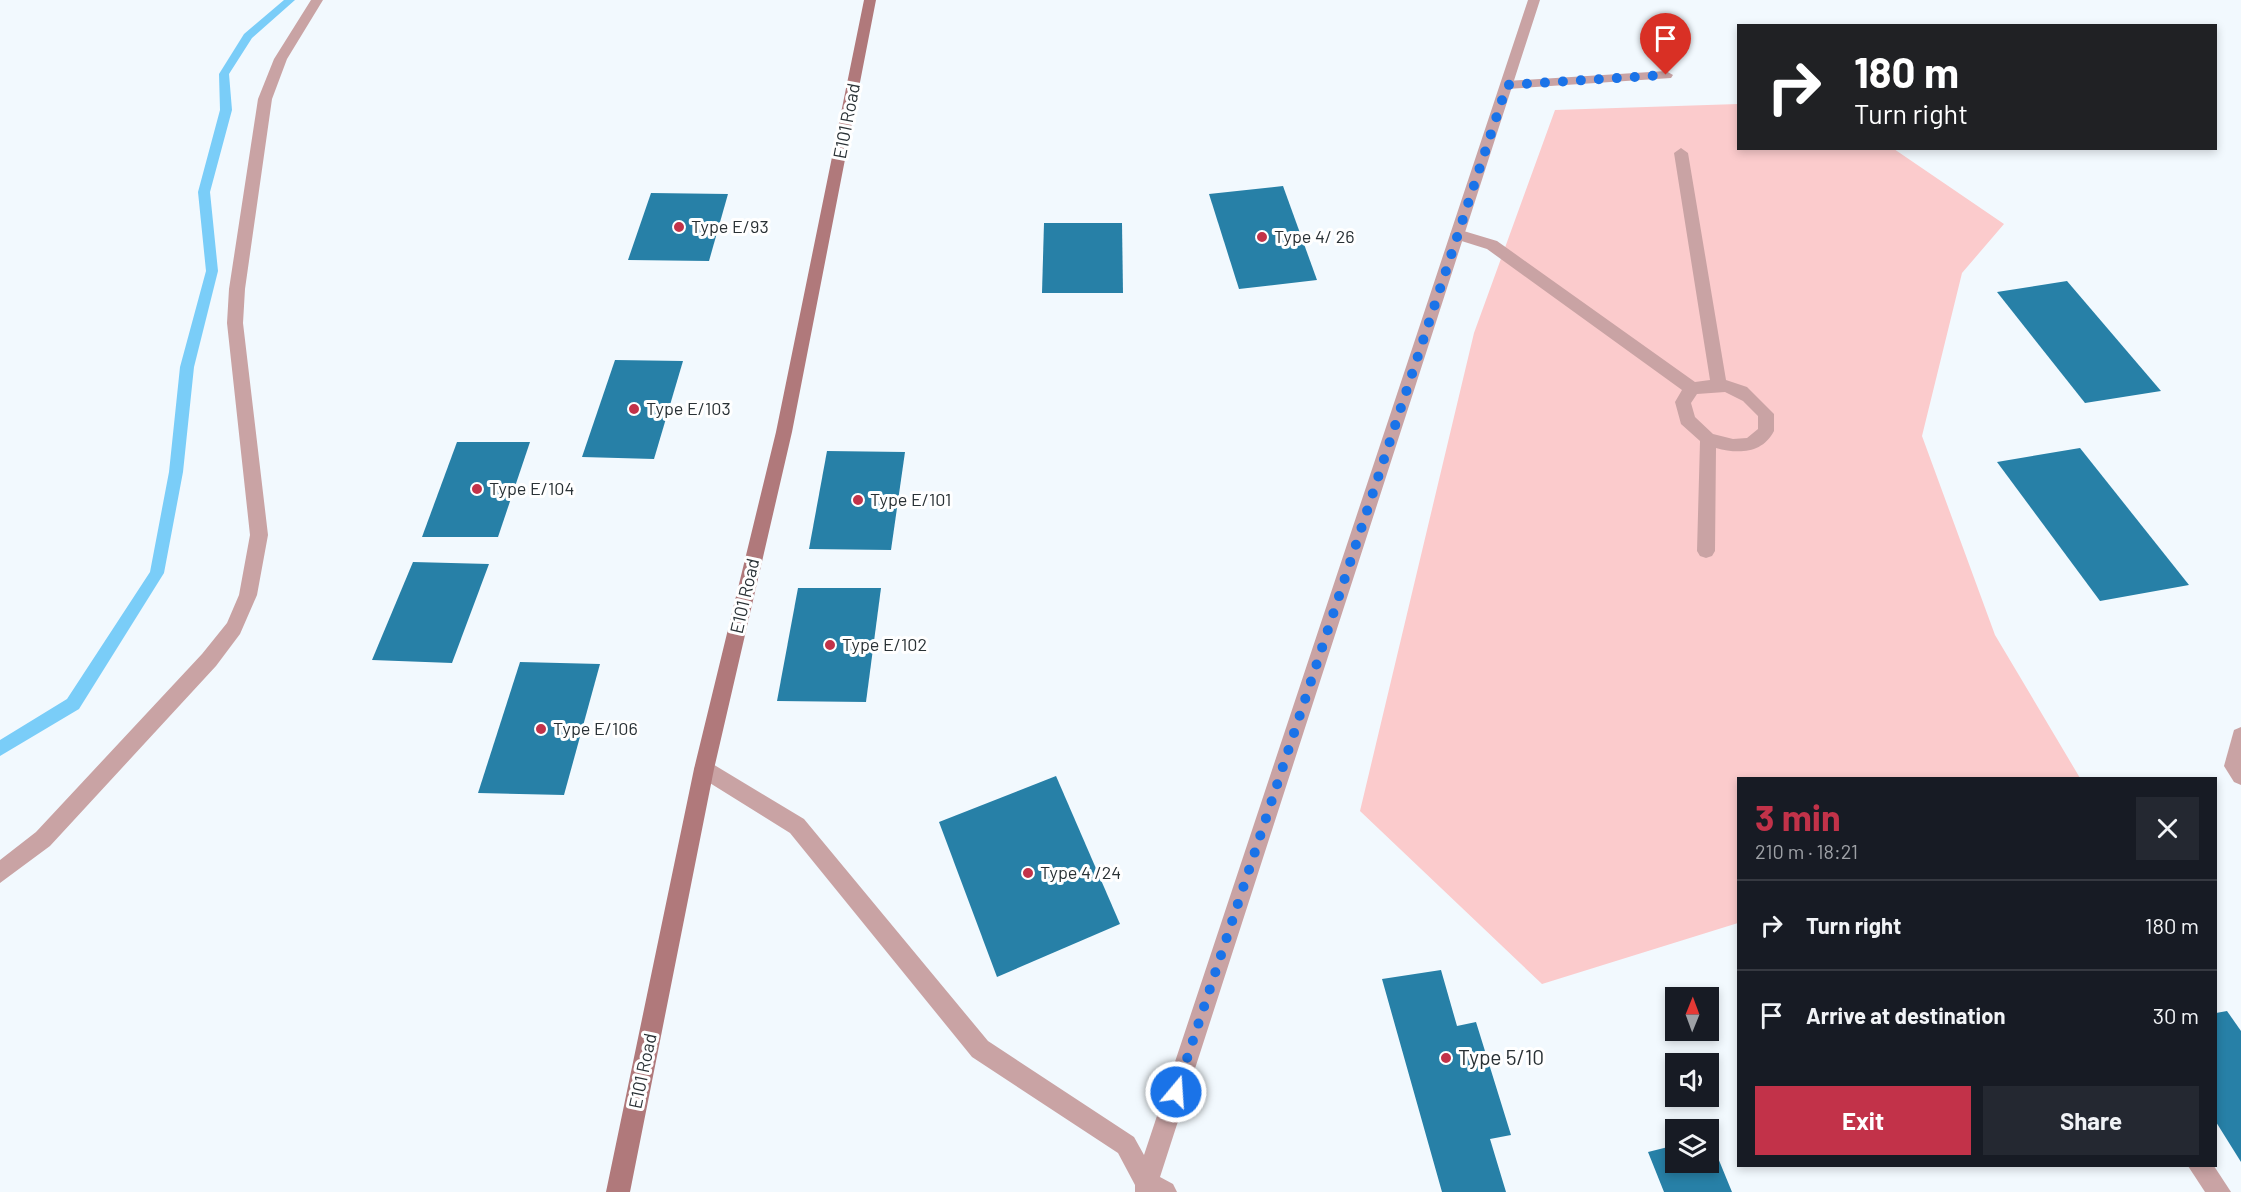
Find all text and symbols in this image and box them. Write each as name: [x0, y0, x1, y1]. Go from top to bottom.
pin: [1640, 13, 1691, 75]
icon: arrive: [1649, 22, 1682, 55]
text: 180 m: [1854, 46, 1959, 96]
icon: right: [1755, 48, 1833, 126]
street label: E101 Road: [828, 81, 864, 160]
text: Turn right: [1854, 97, 1968, 129]
place label: Type E/93: [691, 215, 769, 237]
marker: Type E/93: [672, 220, 686, 234]
place label: Type 4/ 26: [1274, 225, 1355, 247]
marker: Type 4/ 26: [1255, 230, 1269, 244]
place label: Type E/103: [646, 397, 731, 419]
marker: Type E/103: [627, 402, 641, 416]
place label: Type E/104: [489, 477, 574, 499]
marker: Type E/104: [470, 482, 484, 496]
place label: Type E/101: [870, 488, 951, 510]
marker: Type E/101: [851, 493, 865, 507]
street label: E101 Road: [725, 556, 763, 636]
place label: Type E/102: [842, 633, 927, 655]
marker: Type E/102: [823, 638, 837, 652]
place label: Type E/106: [553, 717, 638, 739]
marker: Type E/106: [534, 722, 548, 736]
text: 3 min: [1755, 795, 1841, 838]
button: close: [2136, 797, 2199, 860]
text: 210 m · 18:21: [1755, 839, 1858, 863]
place label: Type 4 /24: [1040, 861, 1121, 883]
marker: Type 4 /24: [1021, 866, 1035, 880]
icon: right: [1755, 909, 1788, 942]
text: Turn right: [1806, 912, 1901, 938]
text: 180 m: [2145, 912, 2199, 938]
north arrow: [1665, 987, 1719, 1041]
map controls: [1665, 987, 1719, 1173]
icon: arrive: [1755, 999, 1788, 1032]
text: Arrive at destination: [1806, 1002, 2005, 1028]
text: 30 m: [2153, 1002, 2199, 1028]
street label: E101 Road: [623, 1031, 661, 1111]
place label: Type 5/10: [1458, 1044, 1544, 1069]
marker: Type 5/10: [1439, 1051, 1453, 1065]
button: sound: [1665, 1053, 1719, 1107]
position arrow: [1144, 1060, 1208, 1124]
button: Exit: [1755, 1086, 1971, 1155]
button: Share: [1983, 1086, 2199, 1155]
button: layers: [1665, 1119, 1719, 1173]

